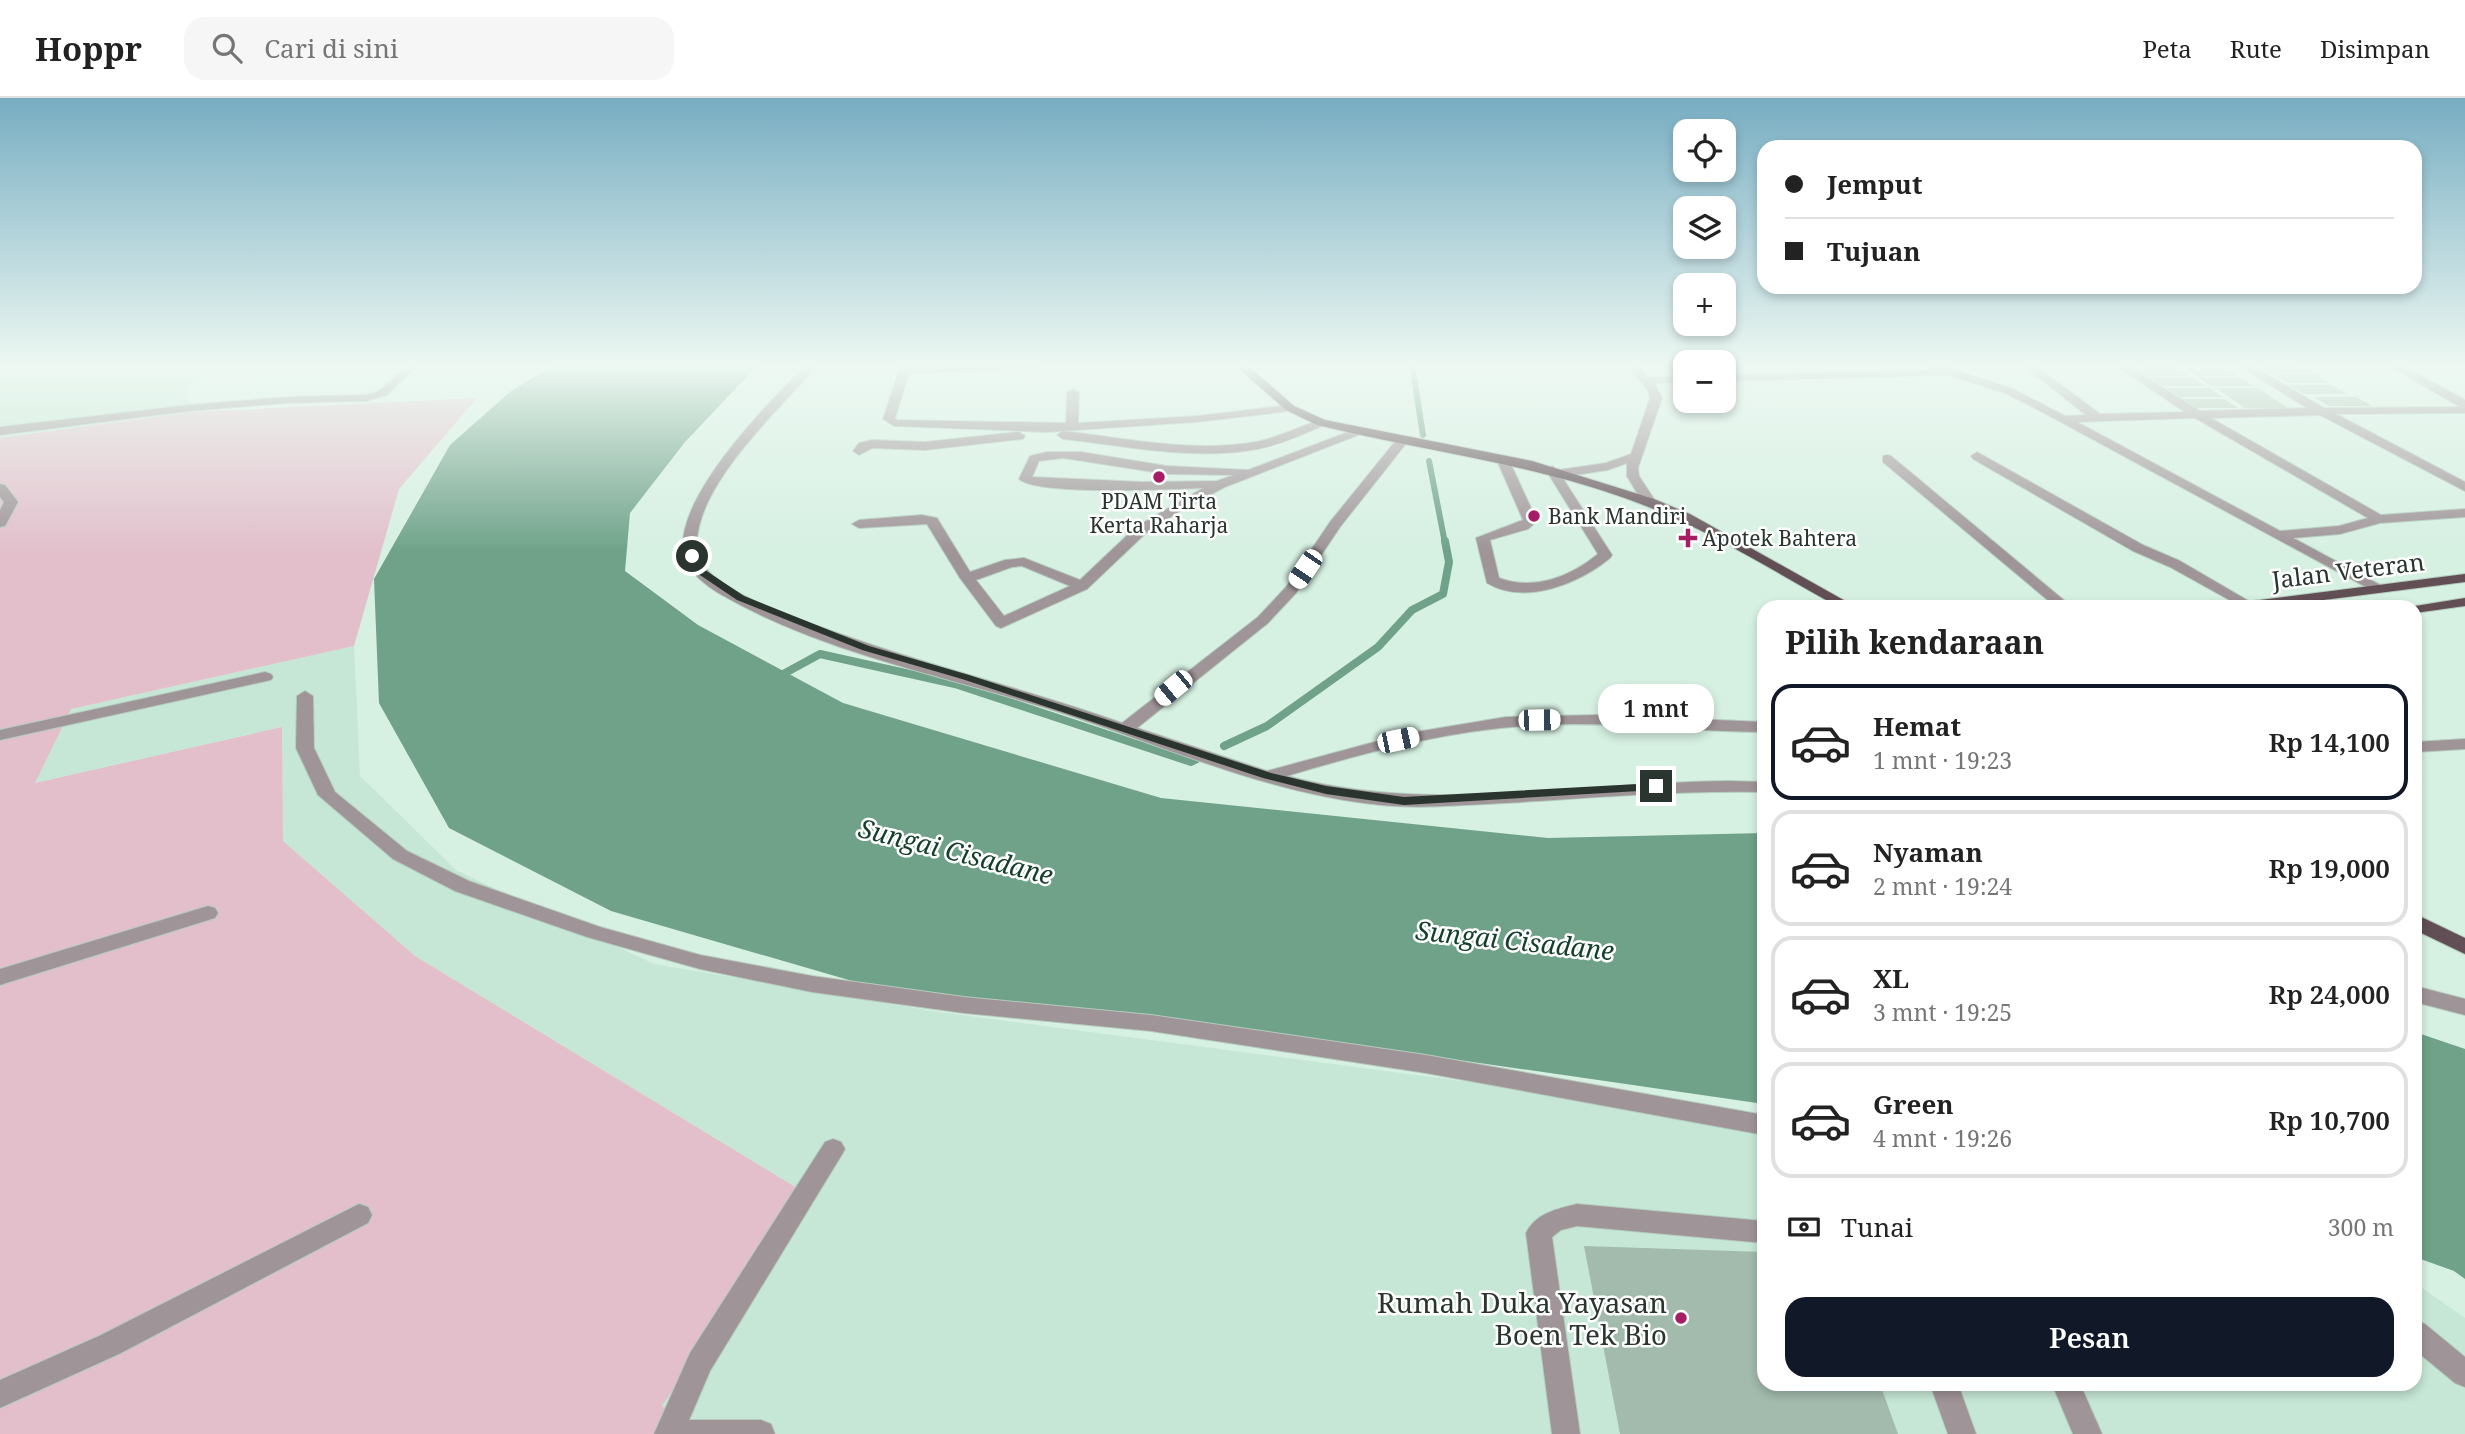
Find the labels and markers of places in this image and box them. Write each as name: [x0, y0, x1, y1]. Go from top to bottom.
marker: PDAM Tirta Kerta Raharja: [1151, 469, 1167, 485]
place label: PDAM Tirta Kerta Raharja: [1090, 487, 1228, 539]
place label: Bank Mandiri: [1548, 502, 1686, 530]
marker: Bank Mandiri: [1526, 508, 1542, 524]
place label: Apotek Bahtera: [1702, 524, 1857, 552]
marker: Apotek Bahtera: [1680, 530, 1696, 546]
place label: Rumah Duka Yayasan Boen Tek Bio: [1377, 1283, 1667, 1353]
marker: Rumah Duka Yayasan Boen Tek Bio: [1673, 1310, 1689, 1326]

